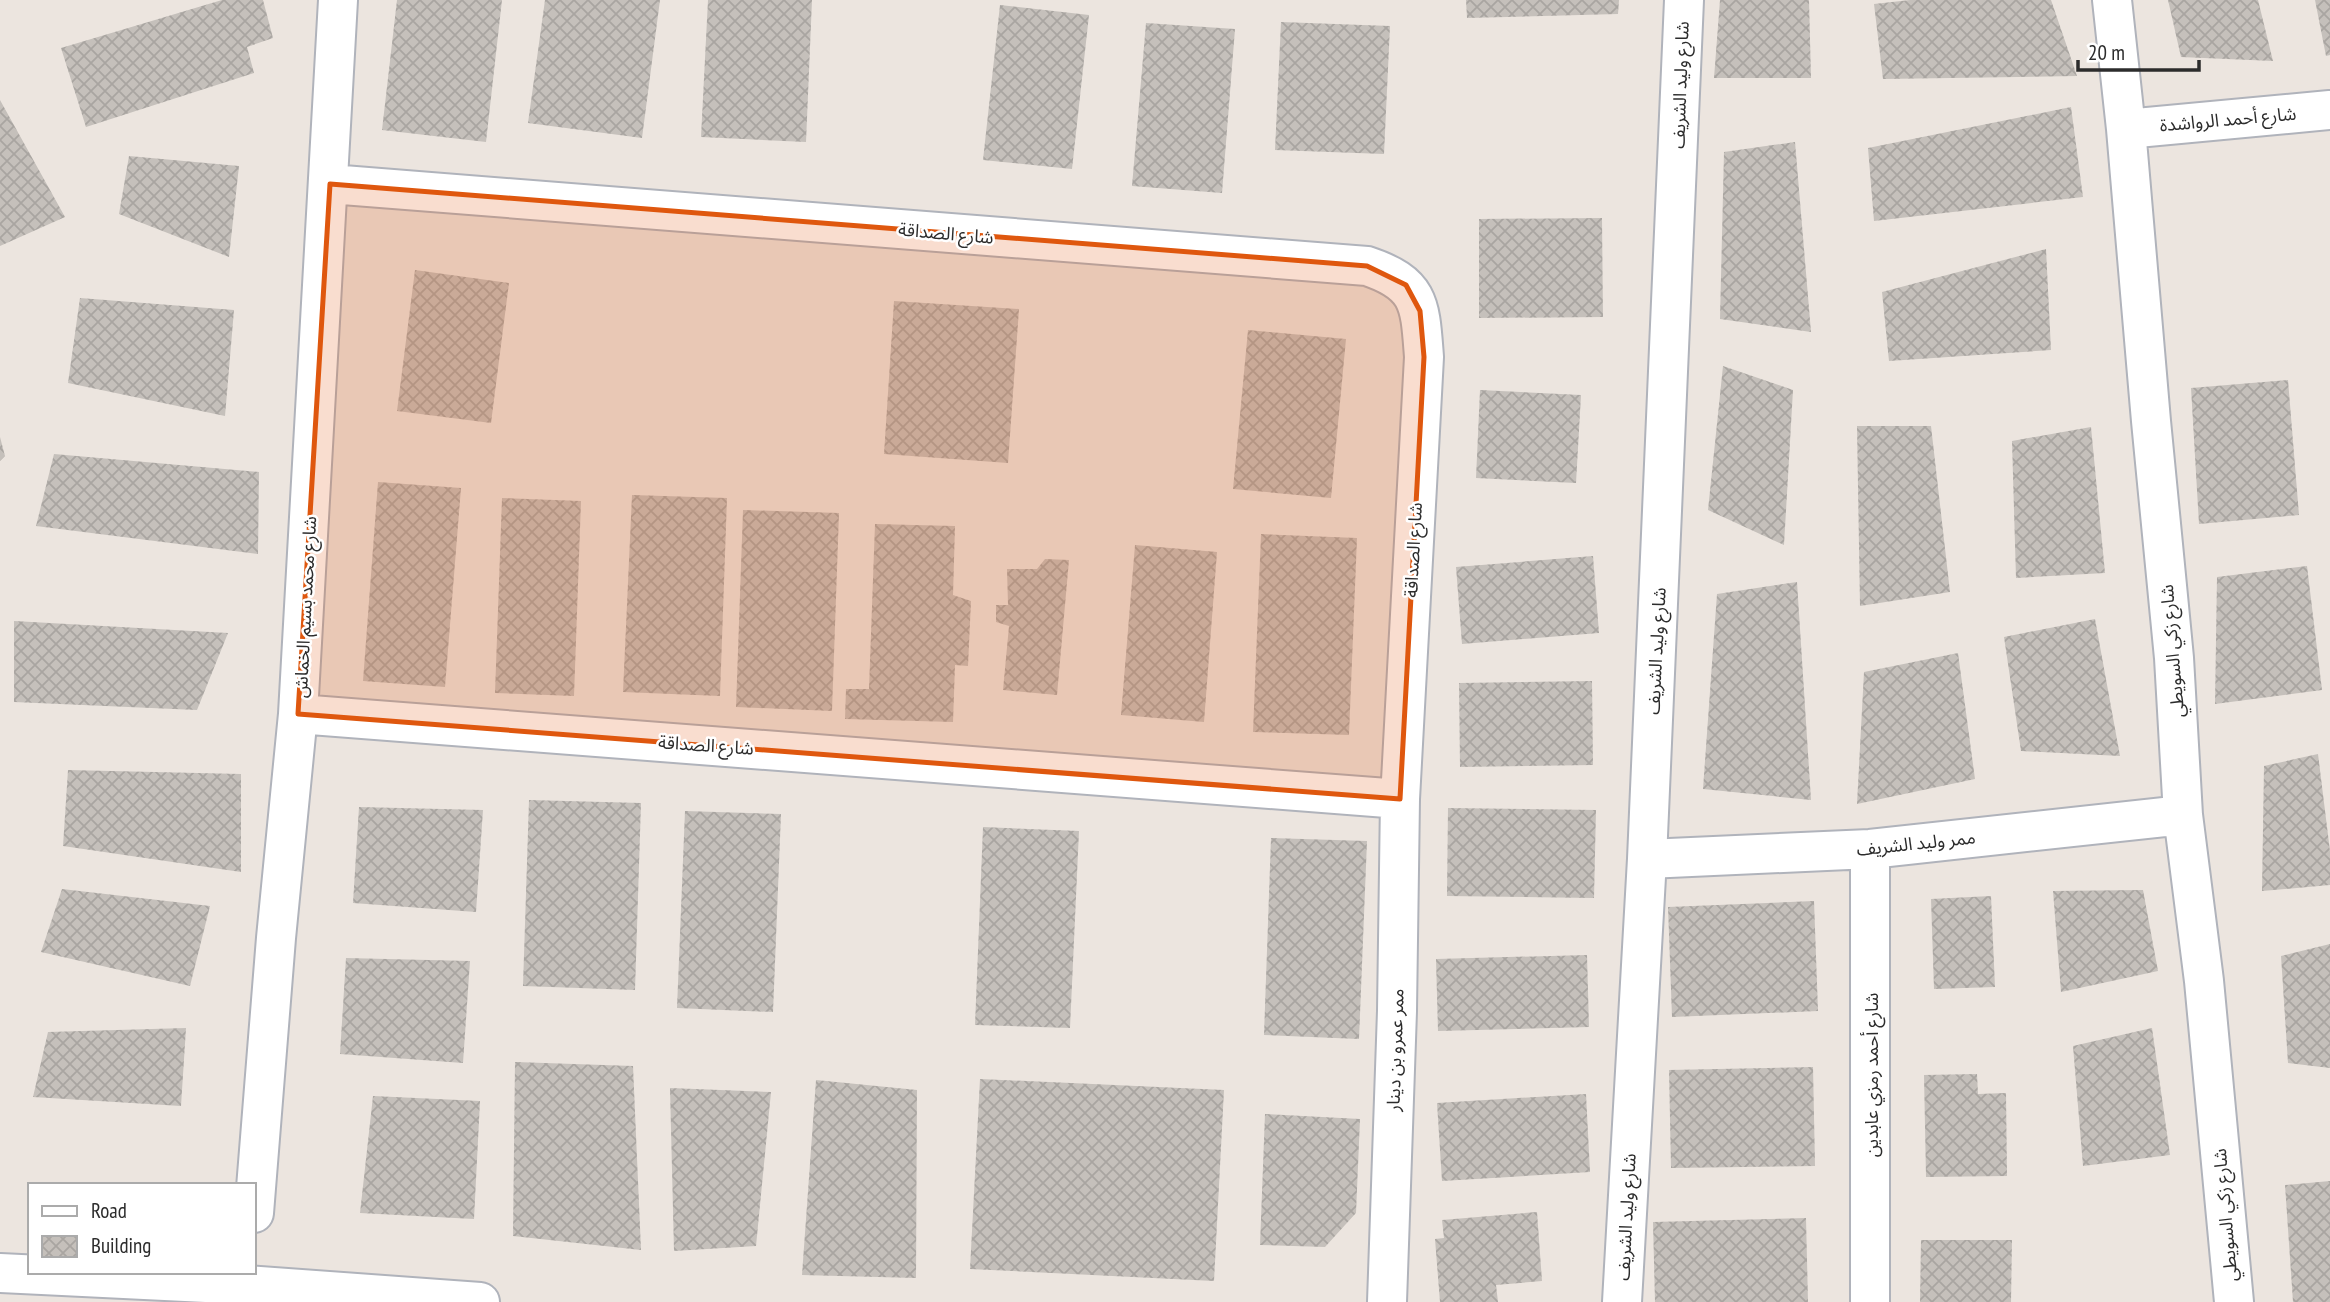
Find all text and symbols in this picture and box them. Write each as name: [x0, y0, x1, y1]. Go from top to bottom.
street label: شارع وليد الشريف: [1666, 21, 1697, 149]
scale bar: [2078, 28, 2199, 72]
text: 20 m: [2088, 39, 2125, 66]
street label: شارع أحمد الرواشدة: [2159, 102, 2297, 139]
street label: شارع الصداقة: [897, 217, 995, 252]
street label: شارع الصداقة: [1399, 502, 1430, 598]
street label: شارع محمد بسيم الخماش: [289, 515, 324, 699]
street label: شارع زكي السويطي: [2155, 583, 2192, 718]
street label: شارع وليد الشريف: [1641, 587, 1674, 716]
street label: شارع الصداقة: [657, 730, 754, 763]
street label: ممر وليد الشريف: [1855, 825, 1977, 861]
street label: ممر عمرو بن دينار: [1381, 988, 1409, 1113]
street label: شارع أحمد رمزي عابدين: [1860, 993, 1886, 1157]
street label: شارع زكي السويطي: [2208, 1147, 2245, 1282]
street label: شارع وليد الشريف: [1611, 1153, 1644, 1282]
legend: [28, 1183, 256, 1274]
text: Road: [91, 1197, 127, 1224]
text: Building: [91, 1232, 151, 1259]

